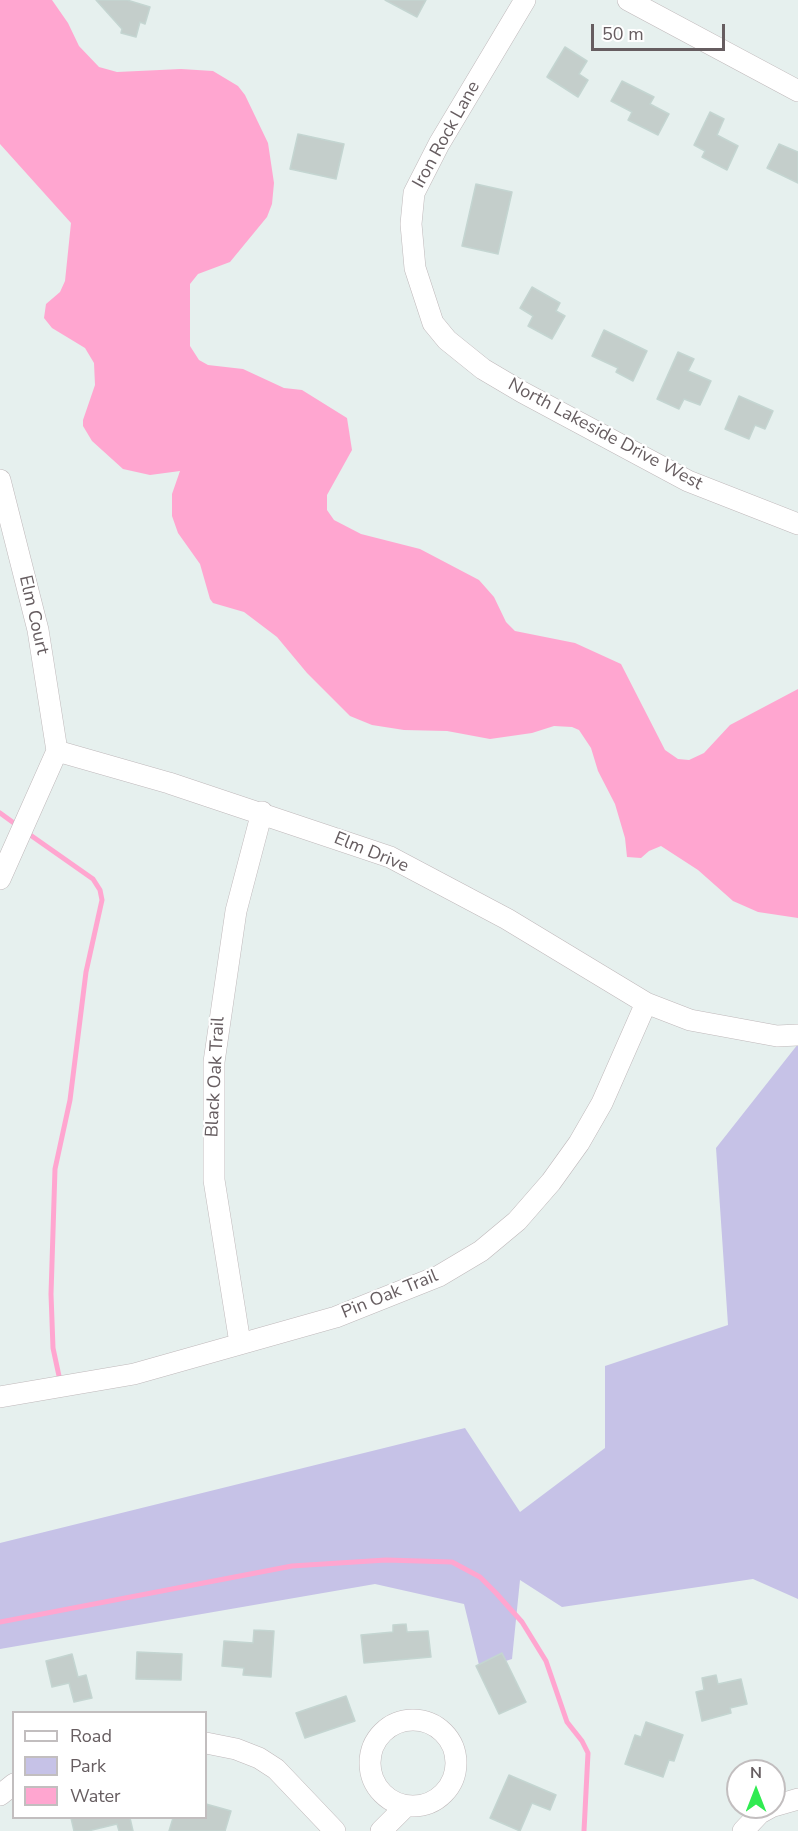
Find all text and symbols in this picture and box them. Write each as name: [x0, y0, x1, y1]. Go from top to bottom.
scale bar: [594, 12, 728, 50]
text: 50 m: [602, 22, 644, 46]
street label: Iron Rock Lane: [409, 78, 485, 192]
street label: North Lakeside Drive West: [504, 375, 706, 495]
street label: Elm Court: [13, 573, 53, 657]
street label: Elm Drive: [331, 828, 411, 878]
street label: Black Oak Trail: [202, 1016, 230, 1138]
street label: Pin Oak Trail: [339, 1266, 441, 1324]
legend: [12, 1711, 207, 1819]
text: Road: [70, 1724, 112, 1748]
text: Park: [70, 1754, 106, 1778]
north arrow: [726, 1759, 786, 1819]
text: N: [750, 1762, 762, 1784]
text: Water: [70, 1784, 121, 1808]

